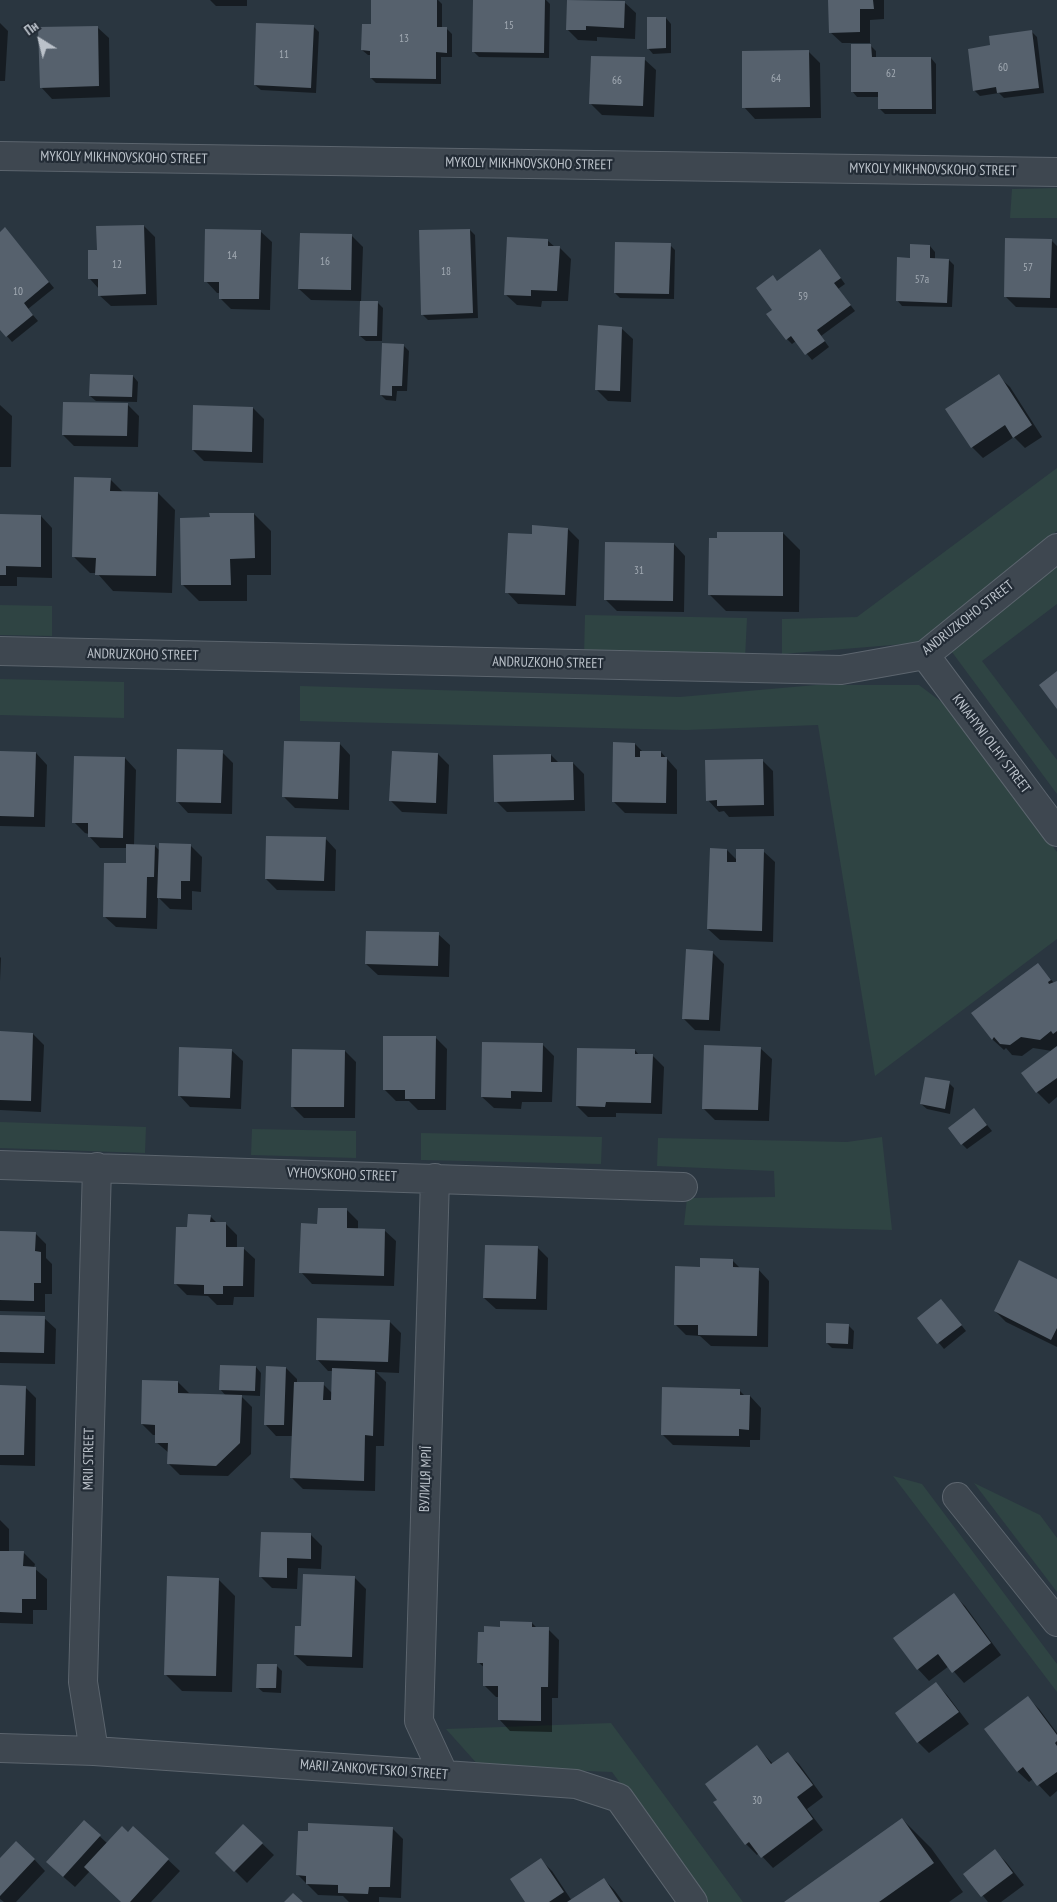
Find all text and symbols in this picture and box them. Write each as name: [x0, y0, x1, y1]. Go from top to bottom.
north arrow: [15, 15, 65, 65]
text: Пн: [20, 17, 42, 39]
house number: 15: [504, 19, 514, 33]
house number: 13: [399, 32, 409, 46]
house number: 11: [279, 48, 289, 62]
house number: 60: [998, 61, 1008, 75]
house number: 62: [886, 67, 896, 81]
house number: 64: [771, 72, 781, 86]
house number: 66: [612, 74, 622, 88]
street label: MYKOLY MIKHNOVSKOHO STREET: [40, 148, 208, 168]
street label: MYKOLY MIKHNOVSKOHO STREET: [445, 154, 613, 174]
street label: MYKOLY MIKHNOVSKOHO STREET: [849, 160, 1017, 180]
house number: 14: [227, 249, 237, 263]
house number: 16: [320, 255, 330, 269]
house number: 12: [112, 258, 122, 272]
house number: 57: [1023, 261, 1033, 275]
house number: 18: [441, 265, 451, 279]
house number: 57а: [915, 273, 929, 287]
house number: 10: [13, 285, 23, 299]
house number: 59: [798, 290, 808, 304]
house number: 31: [634, 564, 644, 578]
street label: ANDRUZKOHO STREET: [919, 577, 1017, 659]
street label: ANDRUZKOHO STREET: [87, 646, 199, 664]
street label: ANDRUZKOHO STREET: [492, 654, 604, 672]
street label: KNIAHYNI OLHY STREET: [948, 691, 1034, 797]
street label: VYHOVSKOHO STREET: [287, 1165, 397, 1185]
street label: MRII STREET: [80, 1428, 98, 1490]
street label: ВУЛИЦЯ МРІЇ: [416, 1446, 436, 1512]
street label: MARII ZANKOVETSKOI STREET: [299, 1756, 449, 1784]
house number: 30: [752, 1794, 762, 1808]

